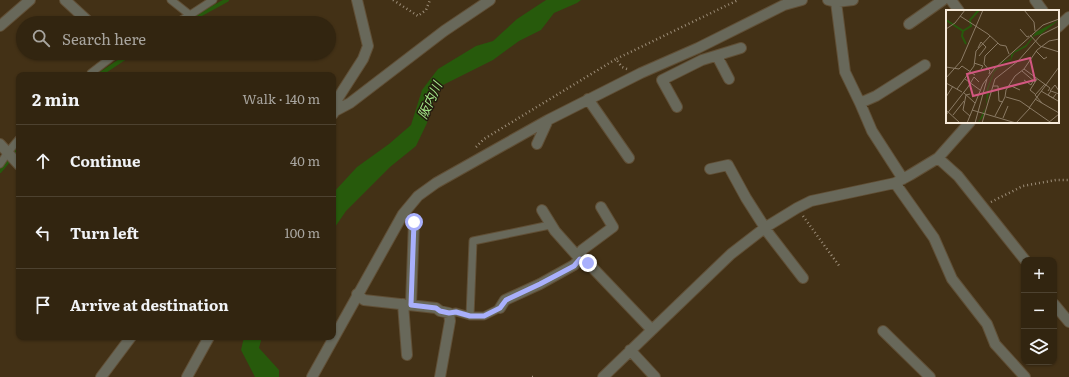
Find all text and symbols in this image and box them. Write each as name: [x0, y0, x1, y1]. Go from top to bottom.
inset map: [946, 10, 1059, 123]
search box: [16, 16, 336, 60]
icon: search: [30, 27, 52, 49]
text: Search here: [62, 27, 146, 50]
water label: 阪内川: [412, 77, 447, 122]
text: 2 min: [32, 86, 80, 111]
text: Walk · 140 m: [243, 89, 320, 108]
text: Continue: [70, 149, 140, 172]
icon: ahead: [32, 150, 54, 172]
text: 40 m: [290, 151, 320, 170]
route start: [405, 213, 423, 231]
text: Turn left: [70, 221, 139, 244]
icon: left: [32, 222, 54, 244]
text: 100 m: [284, 223, 320, 242]
route end: [579, 254, 597, 272]
map controls: [1021, 257, 1057, 365]
button: +: [1021, 257, 1057, 293]
text: Arrive at destination: [70, 293, 229, 316]
button: −: [1021, 293, 1057, 329]
icon: arrive: [32, 294, 54, 316]
button: layers: [1021, 329, 1057, 365]

